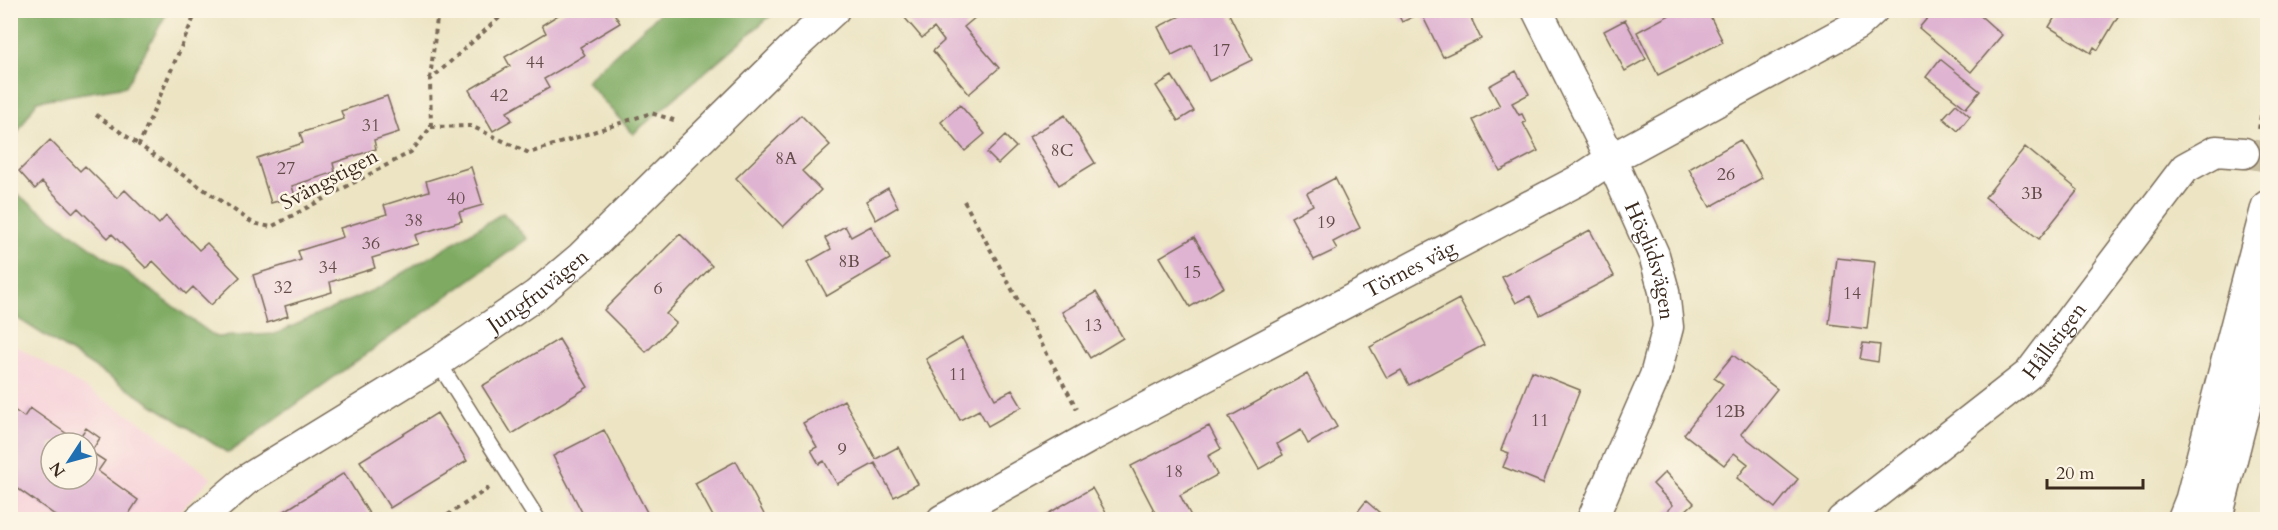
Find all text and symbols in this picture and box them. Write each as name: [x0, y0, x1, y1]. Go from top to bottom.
house number: 17: [1212, 38, 1230, 63]
house number: 44: [526, 50, 544, 75]
house number: 42: [490, 83, 508, 108]
house number: 31: [362, 113, 380, 138]
house number: 8C: [1051, 138, 1074, 163]
street label: Svängstigen: [275, 142, 383, 217]
house number: 8A: [775, 146, 797, 171]
house number: 27: [277, 156, 295, 181]
house number: 26: [1717, 162, 1735, 187]
house number: 3B: [2021, 181, 2043, 206]
house number: 40: [447, 186, 465, 211]
street label: Höglidsvägen: [1617, 197, 1681, 321]
house number: 38: [405, 208, 423, 233]
house number: 19: [1317, 210, 1335, 235]
house number: 36: [362, 231, 380, 256]
street label: Törnes väg: [1359, 233, 1461, 306]
street label: Jungfruvägen: [479, 242, 595, 341]
house number: 8B: [838, 249, 860, 274]
house number: 34: [319, 255, 337, 280]
house number: 15: [1183, 260, 1201, 285]
house number: 32: [274, 275, 292, 300]
house number: 6: [653, 276, 663, 301]
house number: 14: [1843, 281, 1861, 306]
street label: Hållstigen: [2016, 296, 2093, 386]
house number: 13: [1084, 313, 1102, 338]
house number: 11: [949, 362, 967, 387]
house number: 12B: [1715, 399, 1745, 424]
house number: 11: [1531, 408, 1549, 433]
north arrow: [39, 431, 99, 491]
house number: 9: [837, 437, 847, 462]
scale bar: [2047, 452, 2143, 490]
text: N: [45, 457, 71, 481]
house number: 18: [1165, 459, 1183, 484]
text: 20 m: [2056, 461, 2095, 486]

